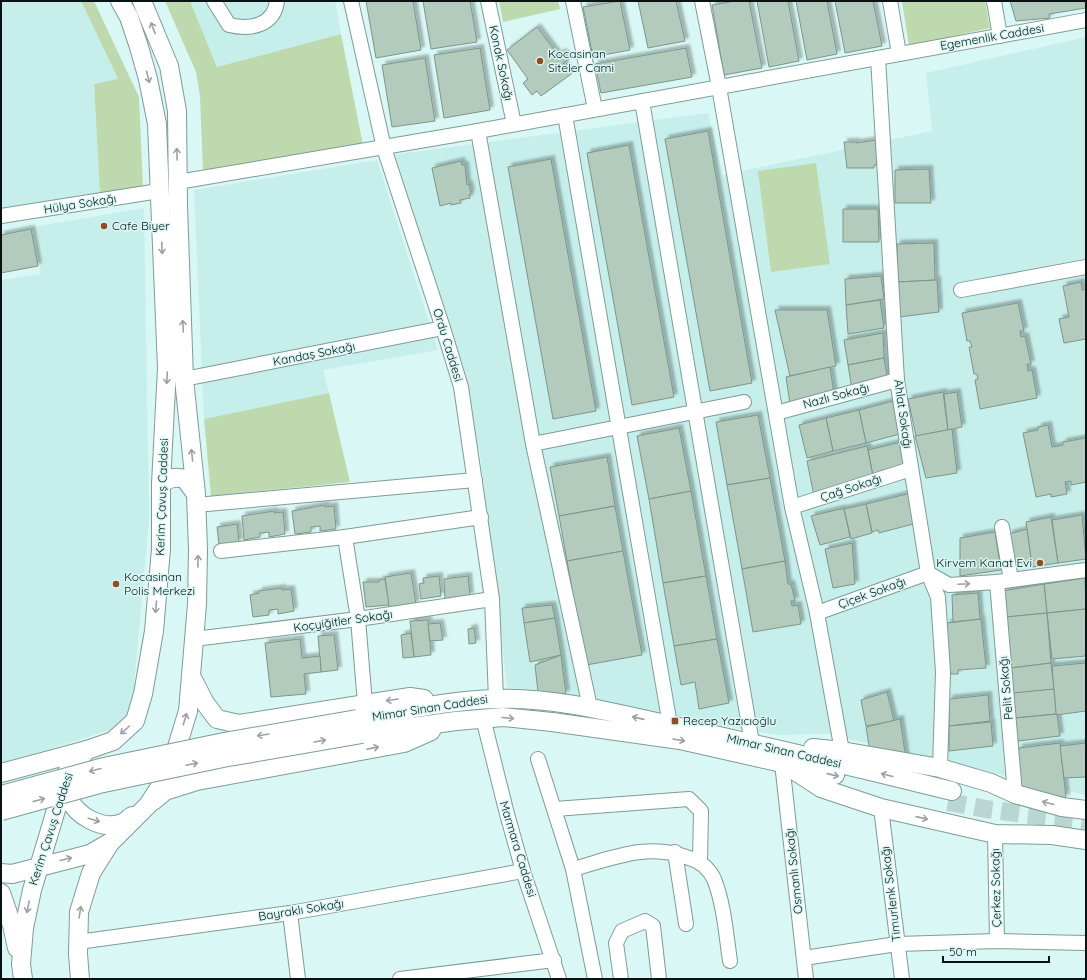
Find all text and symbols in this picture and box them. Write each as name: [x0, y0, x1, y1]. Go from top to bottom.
street label: Egemenlik Caddesi: [939, 20, 1045, 53]
one-way arrow: [149, 22, 157, 34]
street label: Konak Sokağı: [486, 24, 517, 102]
place label: Kocasinan Siteler Cami: [548, 46, 614, 75]
marker: Kocasinan Siteler Cami: [535, 56, 545, 66]
one-way arrow: [144, 70, 152, 83]
one-way arrow: [174, 148, 181, 161]
street label: Hülya Sokağı: [43, 190, 117, 217]
place label: Cafe Biyer: [112, 218, 170, 233]
marker: Cafe Biyer: [99, 221, 109, 231]
one-way arrow: [158, 241, 166, 254]
street label: Ordu Caddesi: [430, 306, 467, 383]
one-way arrow: [180, 320, 187, 333]
street label: Kandaş Sokağı: [272, 338, 356, 369]
one-way arrow: [163, 371, 170, 384]
street label: Ahlat Sokağı: [891, 378, 916, 449]
street label: Nazlı Sokağı: [801, 379, 871, 412]
street label: Kerim Çavuş Caddesi: [152, 438, 171, 556]
one-way arrow: [188, 449, 195, 462]
street label: Çağ Sokağı: [818, 471, 883, 504]
one-way arrow: [194, 555, 202, 568]
place label: Kirvem Kanat Evi: [936, 555, 1032, 570]
marker: Kirvem Kanat Evi: [1035, 558, 1045, 568]
place label: Kocasinan Polis Merkezi: [124, 569, 195, 598]
street label: Çiçek Sokağı: [836, 573, 908, 612]
marker: Kocasinan Polis Merkezi: [111, 579, 121, 589]
one-way arrow: [957, 580, 970, 588]
one-way arrow: [152, 600, 160, 613]
street label: Koçyiğitler Sokağı: [292, 606, 393, 635]
street label: Pelit Sokağı: [995, 655, 1016, 721]
street label: Mimar Sinan Caddesi: [371, 691, 489, 724]
one-way arrow: [386, 696, 399, 704]
one-way arrow: [182, 712, 189, 725]
place label: Recep Yazıcıoğlu: [683, 713, 776, 728]
one-way arrow: [502, 714, 515, 721]
one-way arrow: [632, 714, 645, 722]
marker: Recep Yazıcıoğlu: [670, 716, 680, 726]
one-way arrow: [121, 725, 131, 734]
street label: Mimar Sinan Caddesi: [725, 730, 843, 771]
one-way arrow: [257, 731, 270, 739]
one-way arrow: [672, 736, 685, 744]
one-way arrow: [313, 737, 326, 745]
one-way arrow: [367, 744, 380, 752]
one-way arrow: [186, 760, 199, 768]
one-way arrow: [89, 766, 102, 774]
street label: Kerim Çavuş Caddesi: [25, 771, 76, 887]
one-way arrow: [881, 771, 894, 779]
one-way arrow: [826, 772, 839, 780]
one-way arrow: [32, 796, 45, 803]
street label: Marmara Caddesi: [497, 799, 540, 899]
one-way arrow: [1042, 799, 1055, 806]
one-way arrow: [915, 814, 928, 822]
one-way arrow: [87, 817, 100, 824]
street label: Osmanlı Sokağı: [782, 827, 805, 915]
street label: Timurlenk Sokağı: [877, 846, 904, 943]
street label: Çerkez Sokağı: [987, 848, 1004, 928]
one-way arrow: [59, 855, 72, 863]
street label: Bayraklı Sokağı: [257, 895, 345, 924]
one-way arrow: [24, 900, 32, 913]
one-way arrow: [76, 906, 84, 919]
scale bar: [943, 938, 1049, 964]
text: 50 m: [949, 944, 977, 959]

